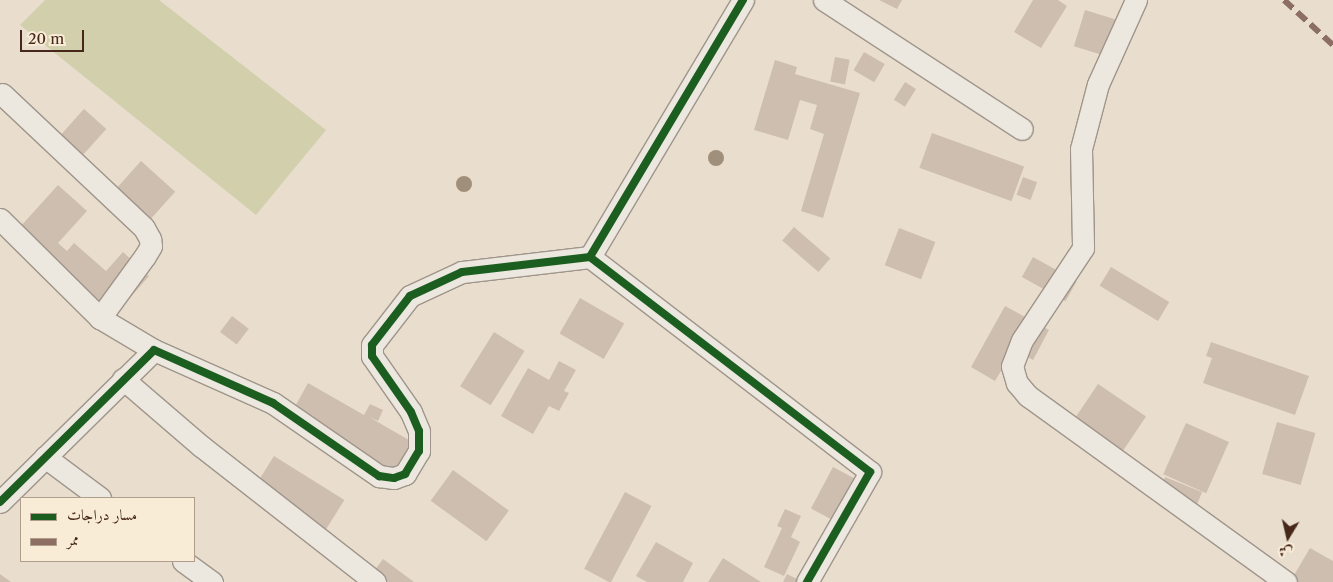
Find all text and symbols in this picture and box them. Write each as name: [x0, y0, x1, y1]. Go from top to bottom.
scale bar: [22, 20, 86, 52]
text: 20 m: [28, 29, 64, 48]
legend: [20, 497, 195, 562]
text: مسار دراجات: [67, 505, 137, 524]
north arrow: [1263, 512, 1313, 562]
text: ممر: [67, 530, 79, 549]
text: ش: [1277, 542, 1294, 562]

